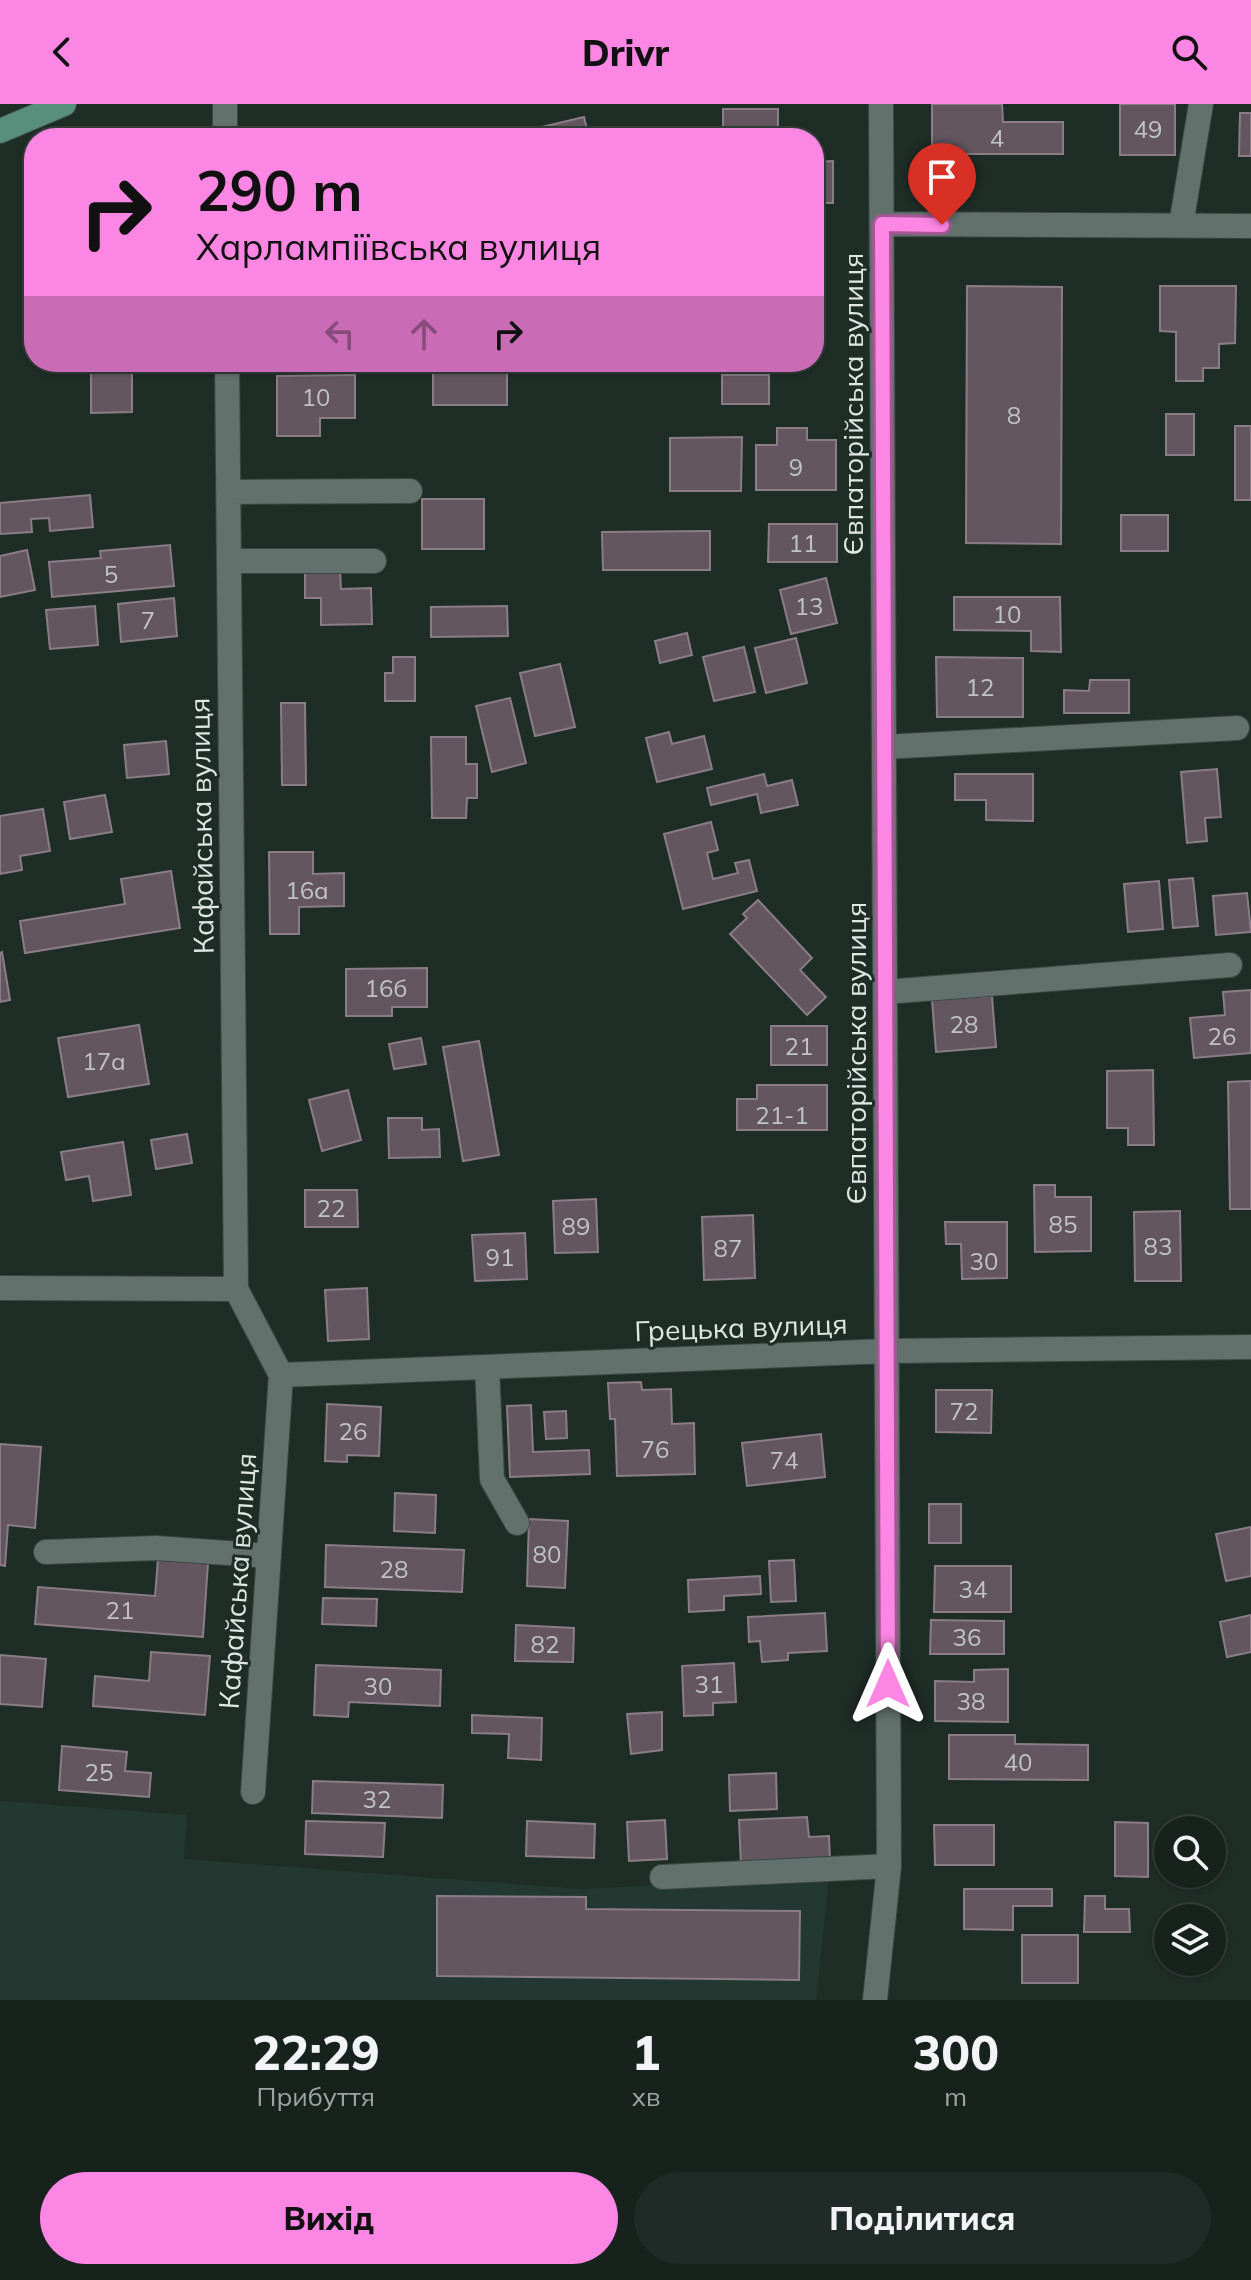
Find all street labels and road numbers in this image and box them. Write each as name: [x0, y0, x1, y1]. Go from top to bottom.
street label: Євпаторійська вулиця: [835, 253, 870, 555]
street label: Кафайська вулиця: [181, 697, 221, 955]
street label: Євпаторійська вулиця: [838, 902, 873, 1204]
street label: Грецька вулиця: [634, 1306, 848, 1348]
street label: Кафайська вулиця: [211, 1452, 263, 1710]

